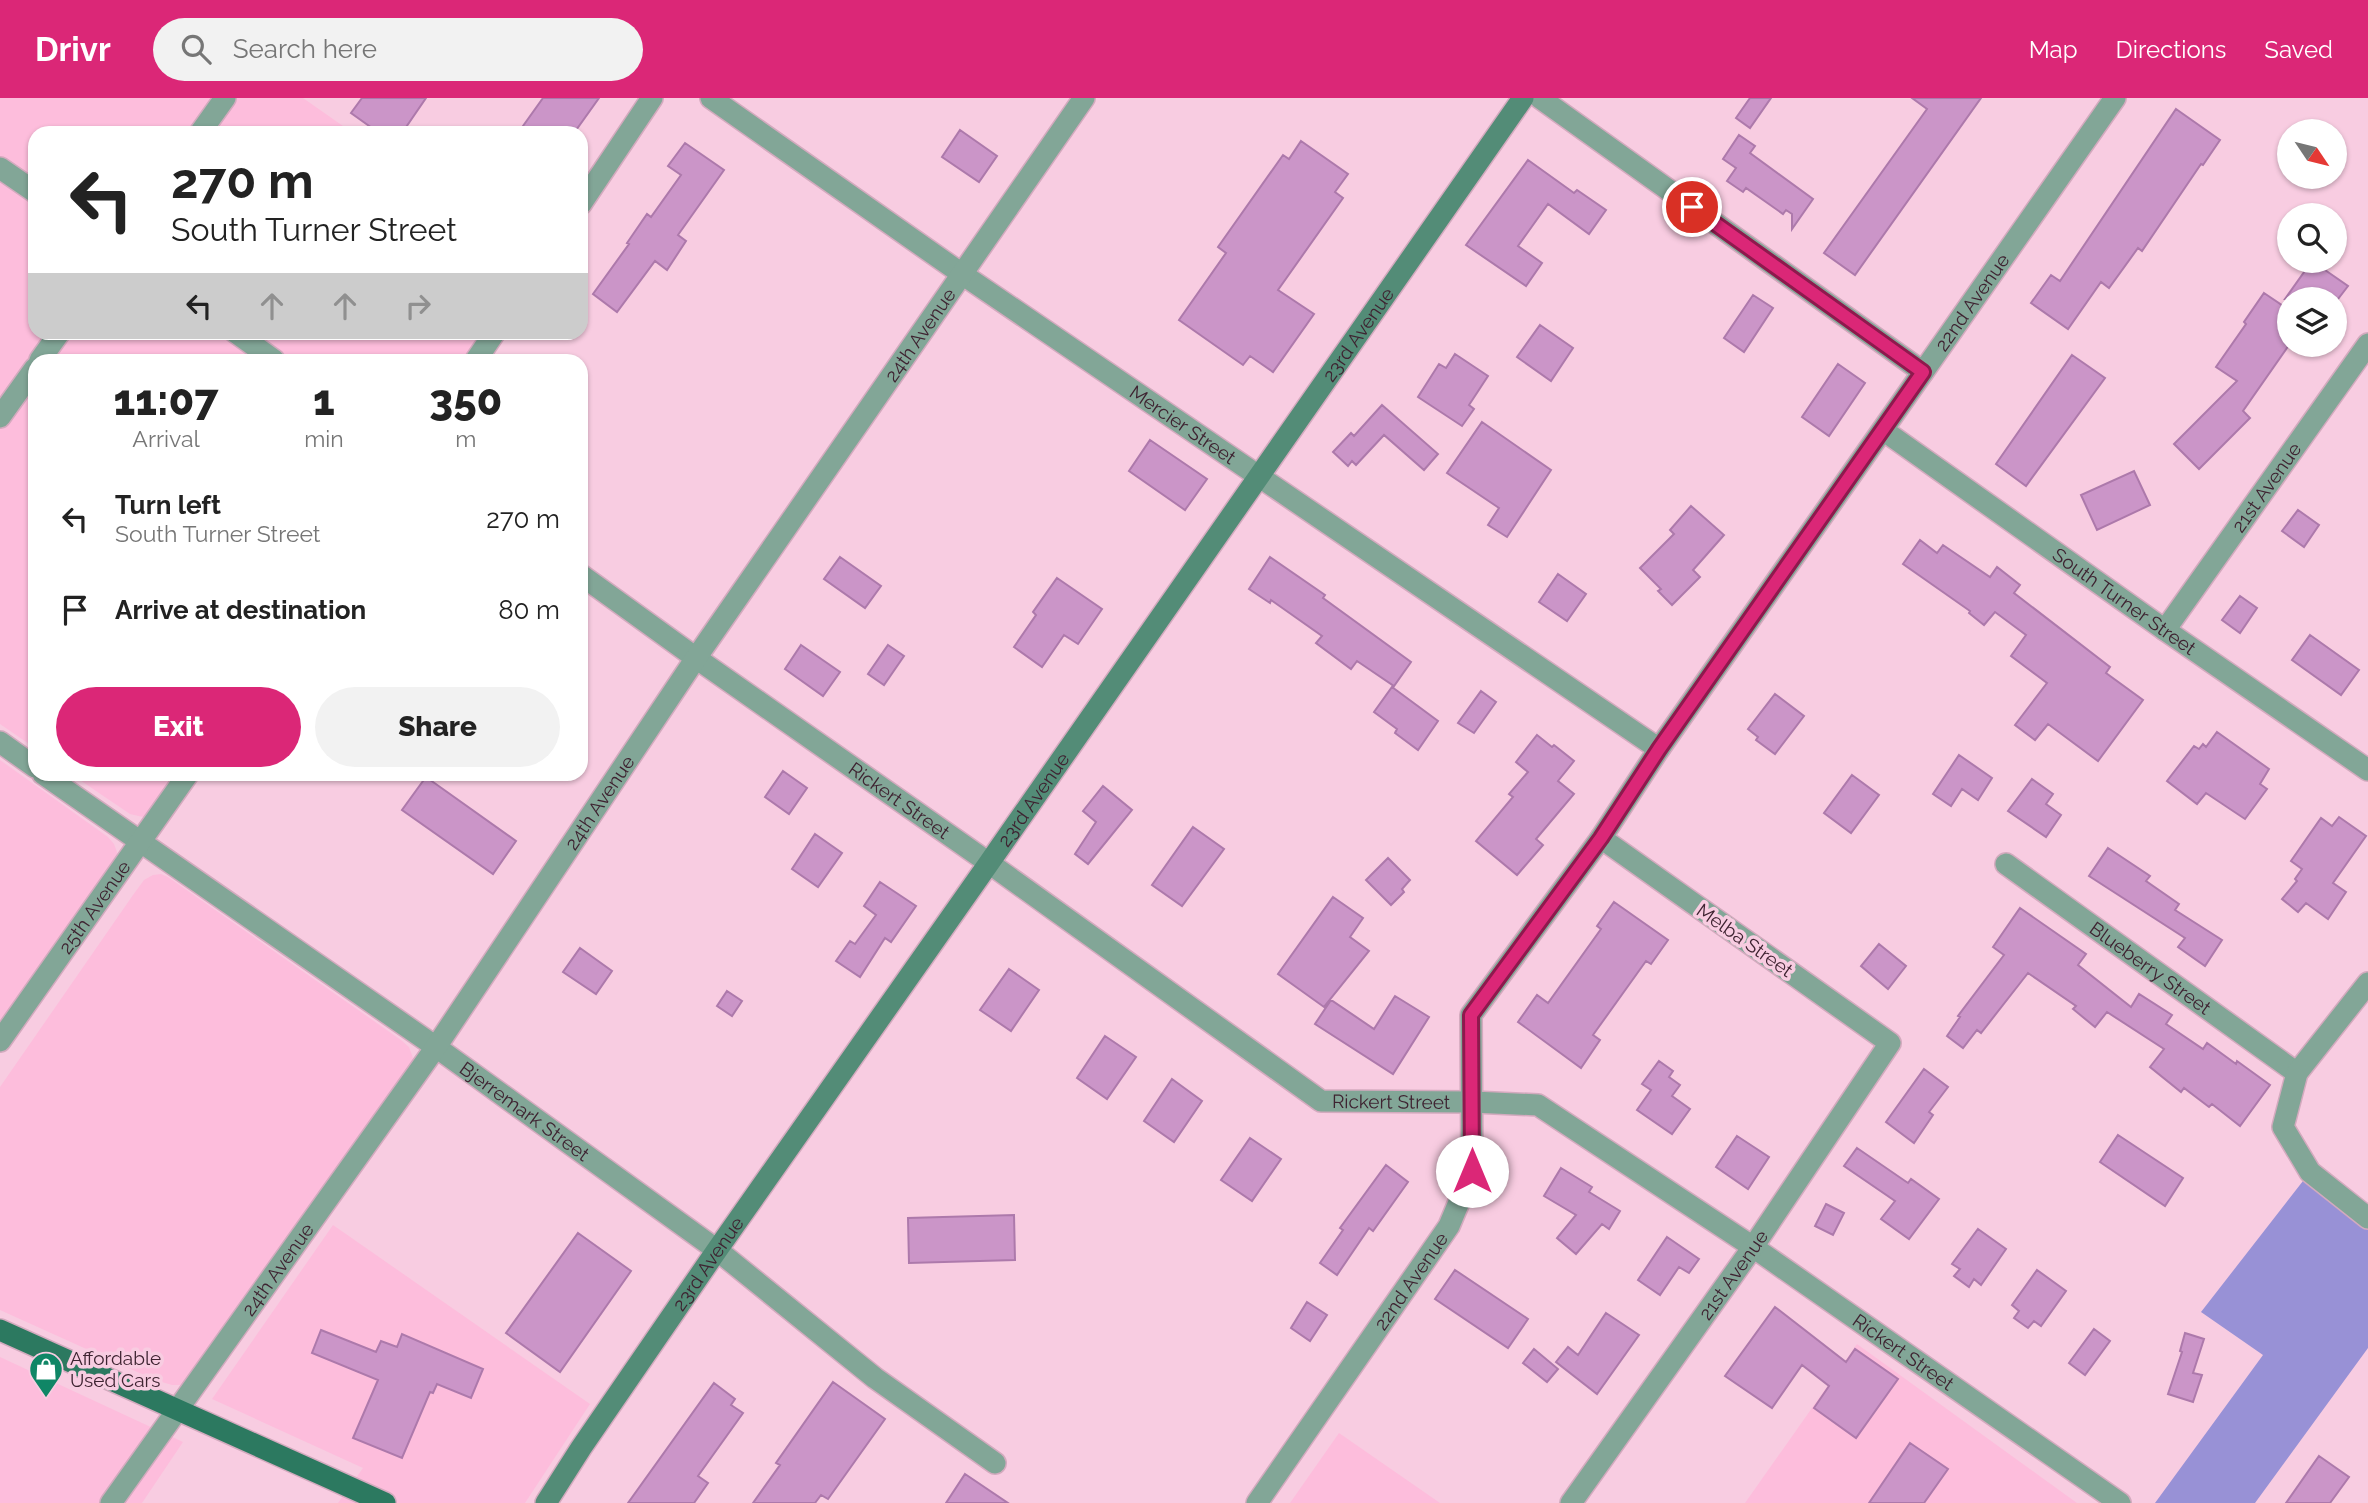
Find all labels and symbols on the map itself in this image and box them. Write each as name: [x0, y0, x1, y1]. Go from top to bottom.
north arrow: [2277, 119, 2347, 189]
pin: [1662, 177, 1722, 237]
street label: 22nd Avenue: [1930, 249, 2014, 355]
street label: 23rd Avenue: [1318, 283, 1398, 386]
street label: 24th Avenue: [880, 284, 960, 386]
street label: Mercier Street: [1126, 381, 1241, 469]
street label: 21st Avenue: [2227, 438, 2306, 536]
street label: South Turner Street: [2049, 543, 2201, 659]
street label: 23rd Avenue: [993, 748, 1074, 850]
street label: 24th Avenue: [560, 751, 639, 854]
street label: Rickert Street: [845, 757, 955, 844]
street label: 25th Avenue: [54, 856, 135, 958]
street label: Melba Street: [1693, 899, 1798, 982]
street label: Blueberry Street: [2086, 917, 2216, 1019]
street label: Bjerremark Street: [456, 1057, 594, 1166]
street label: Rickert Street: [1332, 1090, 1451, 1113]
position arrow: [1435, 1134, 1509, 1208]
street label: 23rd Avenue: [668, 1212, 748, 1315]
street label: 24th Avenue: [237, 1219, 318, 1320]
street label: 21st Avenue: [1694, 1226, 1772, 1324]
street label: 22nd Avenue: [1369, 1228, 1452, 1334]
street label: Rickert Street: [1849, 1309, 1959, 1395]
place label: Affordable Used Cars: [70, 1347, 161, 1391]
shop icon: Affordable Used Cars: [27, 1350, 65, 1399]

